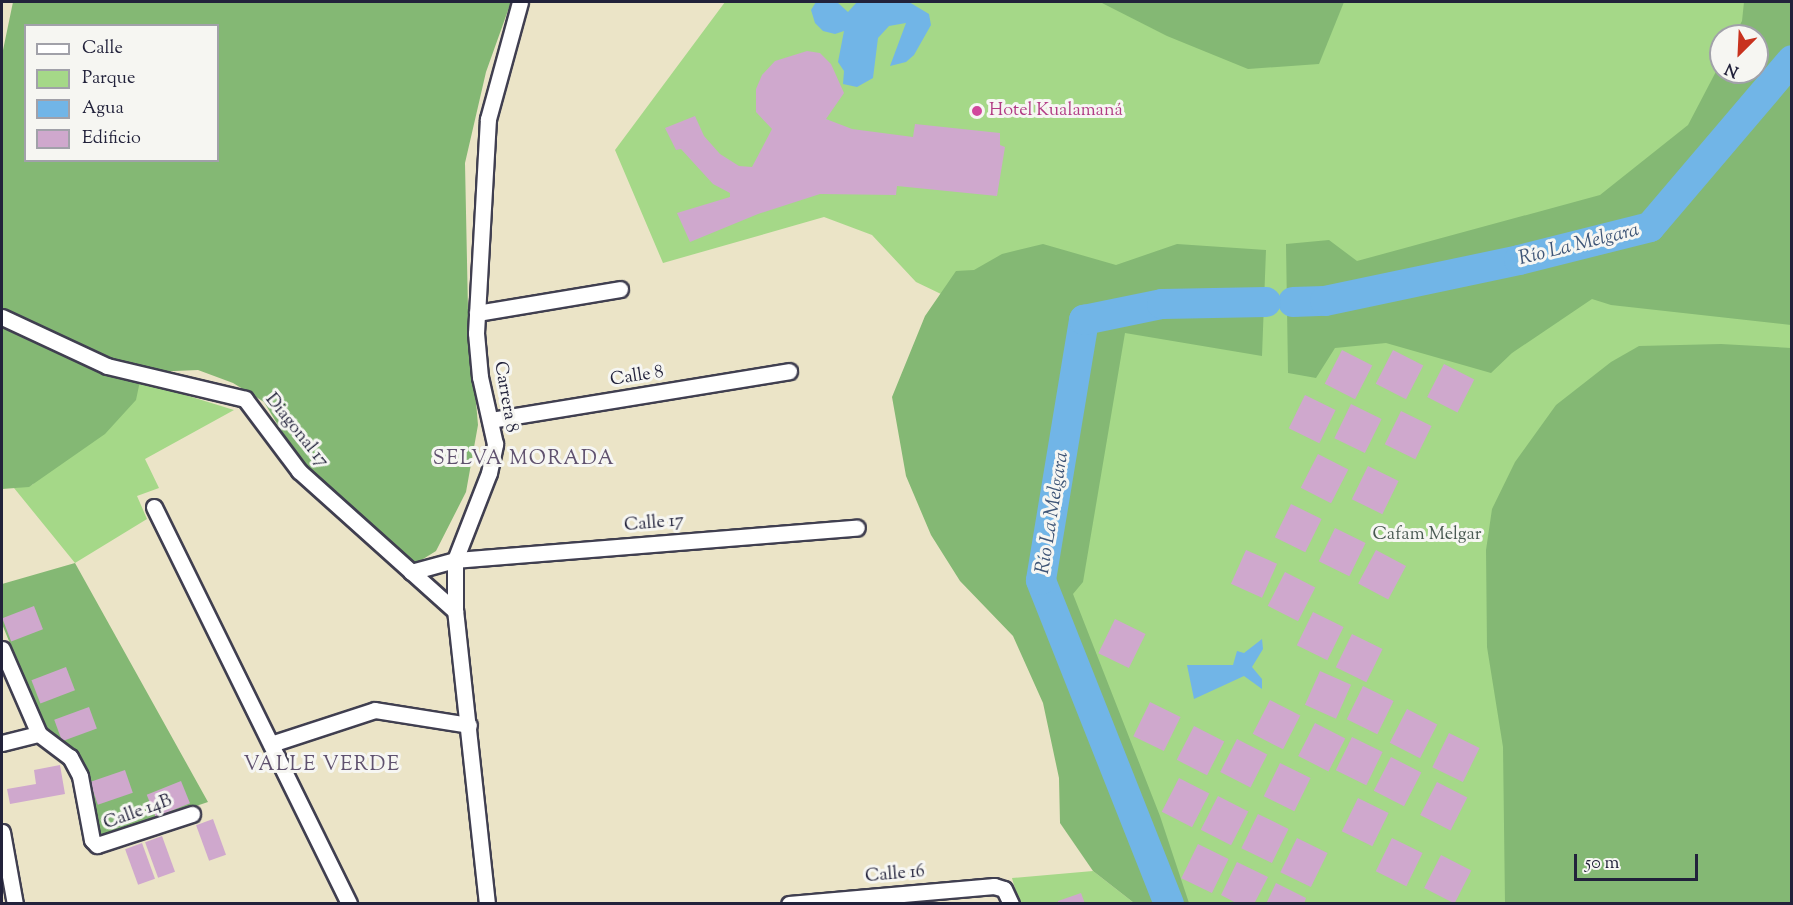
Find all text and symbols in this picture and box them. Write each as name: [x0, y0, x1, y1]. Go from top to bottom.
legend: [24, 24, 219, 162]
north arrow: [1709, 24, 1769, 84]
text: Calle: [82, 36, 123, 62]
text: N: [1722, 56, 1743, 82]
text: Parque: [82, 66, 135, 92]
text: Agua: [82, 96, 124, 122]
place label: Hotel Kualamaná: [989, 100, 1123, 122]
marker: Hotel Kualamaná: [970, 104, 984, 118]
text: Edificio: [82, 126, 141, 152]
water label: Río La Melgara: [1516, 218, 1642, 272]
street label: Carrera 8: [488, 360, 522, 434]
street label: Calle 8: [609, 362, 665, 392]
street label: Diagonal 17: [260, 390, 332, 472]
district label: SELVA MORADA: [433, 447, 615, 471]
water label: Río La Melgara: [1032, 450, 1074, 576]
street label: Calle 17: [623, 511, 685, 537]
park label: Cafam Melgar: [1373, 524, 1481, 546]
district label: VALLE VERDE: [244, 753, 400, 777]
street label: Calle 14B: [101, 791, 175, 835]
scale bar: [1577, 842, 1702, 880]
text: 50 m: [1585, 851, 1619, 877]
street label: Calle 16: [864, 862, 926, 888]

